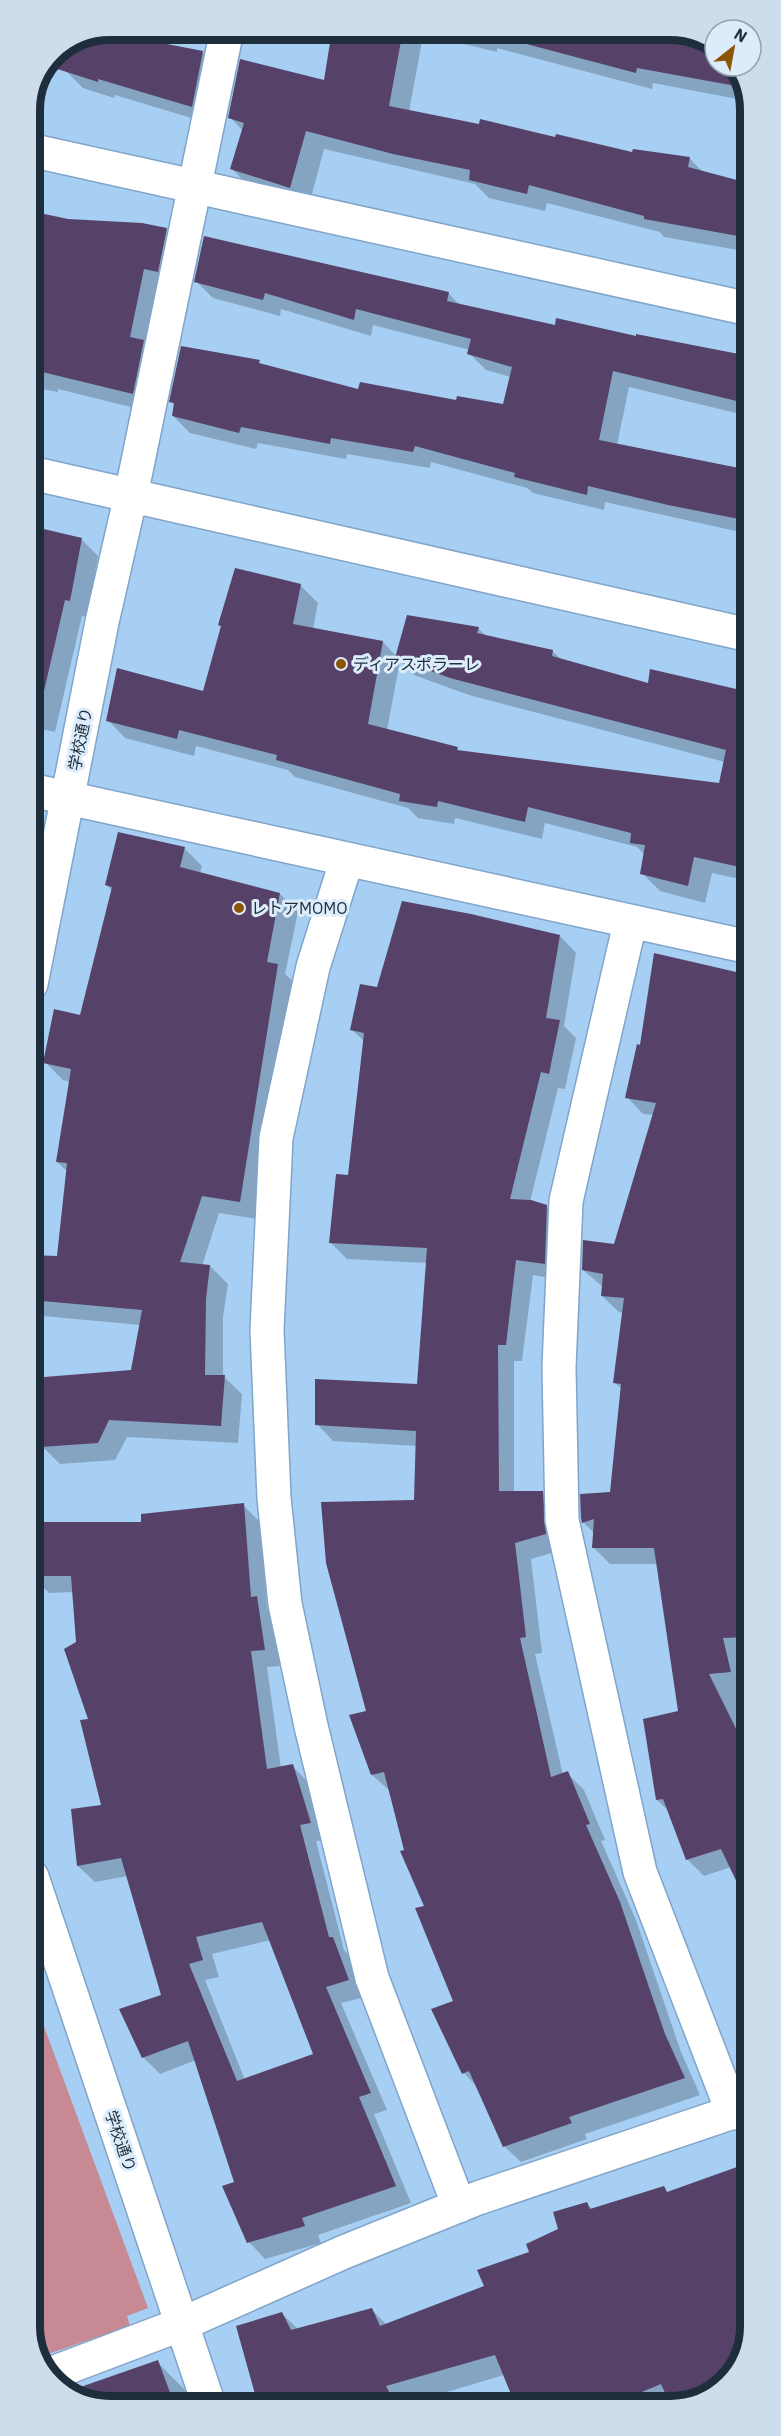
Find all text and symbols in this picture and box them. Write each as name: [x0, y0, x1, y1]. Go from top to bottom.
north arrow: [703, 18, 763, 78]
text: N: [731, 24, 751, 47]
place label: ディアスポラーレ: [353, 654, 480, 674]
marker: ディアスポラーレ: [334, 657, 348, 671]
street label: 学校通り: [64, 706, 96, 772]
place label: レトアMOMO: [251, 898, 348, 918]
marker: レトアMOMO: [232, 901, 246, 915]
street label: 学校通り: [101, 2107, 141, 2175]

